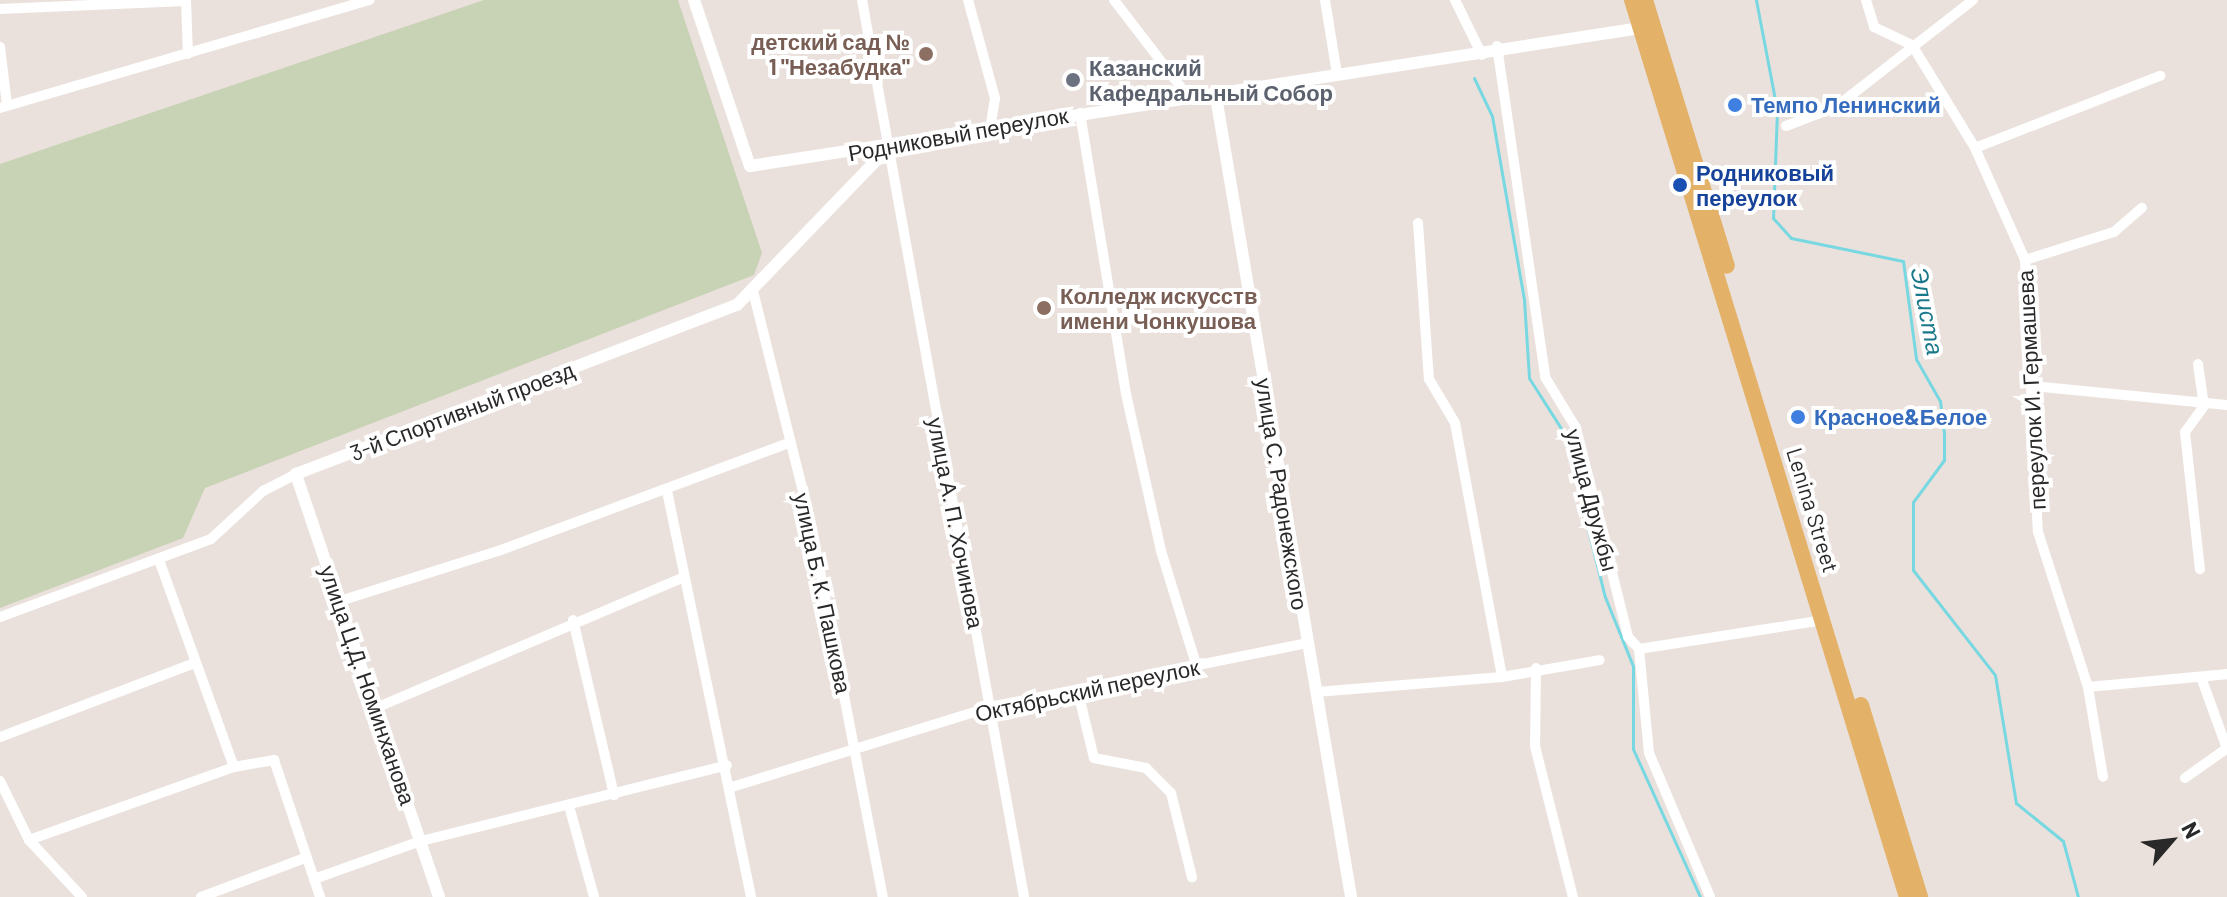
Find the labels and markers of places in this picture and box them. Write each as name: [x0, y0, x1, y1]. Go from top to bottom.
place label: детский сад № 1 "Незабудка": [751, 28, 910, 80]
marker: детский сад № 1 "Незабудка": [917, 45, 935, 63]
place label: Казанский Кафедральный Собор: [1089, 54, 1333, 106]
marker: Казанский Кафедральный Собор: [1064, 71, 1082, 89]
place label: Темпо Ленинский: [1751, 92, 1941, 118]
marker: Темпо Ленинский: [1726, 96, 1744, 114]
place label: Родниковый переулок: [1696, 159, 1834, 210]
marker: Родниковый переулок: [1671, 176, 1689, 194]
place label: Колледж искусств имени Чонкушова: [1060, 282, 1257, 334]
marker: Колледж искусств имени Чонкушова: [1035, 299, 1053, 317]
place label: Красное&Белое: [1814, 404, 1987, 430]
marker: Красное&Белое: [1789, 408, 1807, 426]

